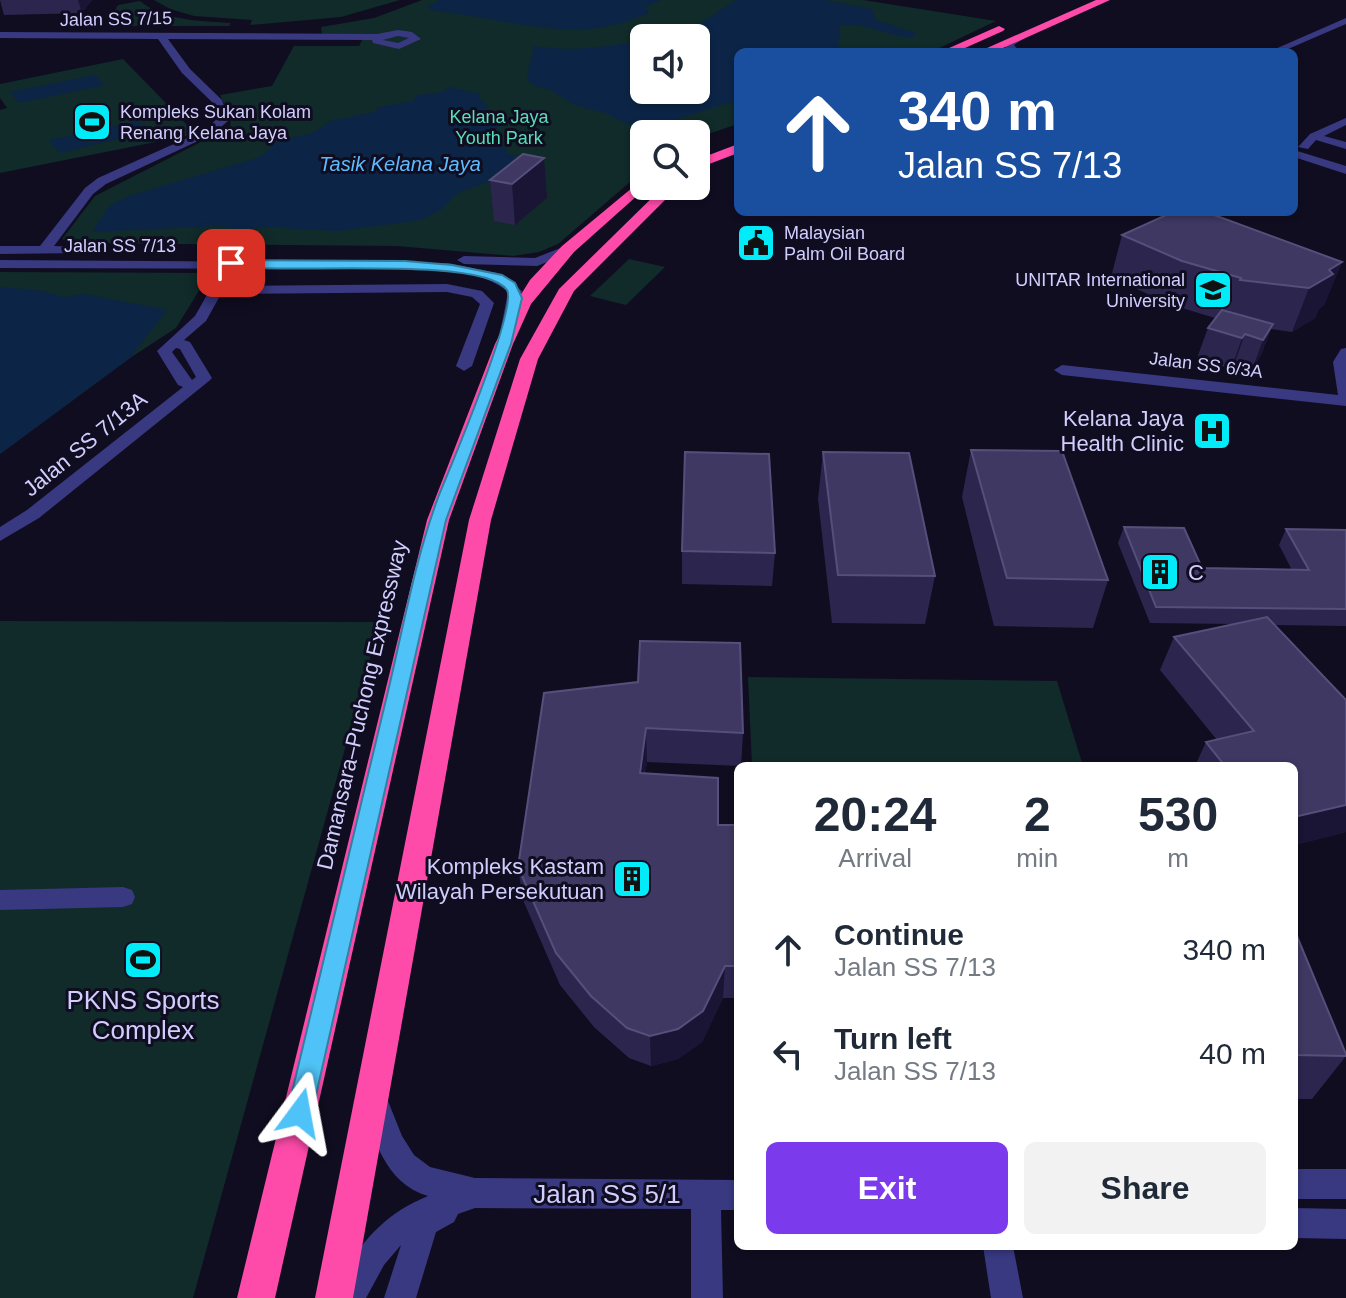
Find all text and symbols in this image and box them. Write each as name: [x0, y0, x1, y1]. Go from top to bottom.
street label: Jalan SS 7/15: [60, 8, 172, 30]
map controls: [630, 24, 710, 200]
button: sound: [630, 24, 710, 104]
text: 340 m: [898, 79, 1057, 142]
icon: ahead: [766, 80, 870, 184]
sports icon: Kompleks Sukan Kolam Renang Kelana Jaya: [71, 101, 113, 143]
place label: Kompleks Sukan Kolam Renang Kelana Jaya: [120, 102, 311, 143]
park label: Kelana Jaya Youth Park: [449, 107, 550, 148]
button: search: [630, 120, 710, 200]
text: Jalan SS 7/13: [898, 145, 1122, 186]
water label: Tasik Kelana Jaya: [319, 153, 481, 175]
public building icon: Malaysian Palm Oil Board: [735, 222, 777, 264]
place label: Malaysian Palm Oil Board: [784, 223, 905, 264]
pin: [197, 229, 265, 297]
street label: Jalan SS 7/13: [64, 236, 176, 256]
icon: arrive: [209, 241, 253, 285]
school or university icon: UNITAR International University: [1192, 269, 1234, 311]
place label: UNITAR International University: [1015, 270, 1185, 311]
street label: Jalan SS 6/3A: [1148, 348, 1264, 382]
street label: Jalan SS 7/13A: [18, 386, 152, 501]
place label: Kelana Jaya Health Clinic: [1061, 406, 1185, 456]
hospital icon: Kelana Jaya Health Clinic: [1191, 410, 1233, 452]
street label: Damansara–Puchong Expressway: [312, 538, 412, 872]
building icon: C: [1139, 551, 1181, 593]
place label: C: [1188, 560, 1204, 585]
text: 20:24: [814, 788, 937, 841]
text: 2: [1024, 788, 1051, 841]
text: 530: [1138, 788, 1218, 841]
text: Arrival: [838, 843, 912, 873]
text: min: [1016, 843, 1058, 873]
text: m: [1167, 843, 1189, 873]
place label: Kompleks Kastam Wilayah Persekutuan: [396, 854, 604, 904]
building icon: Kompleks Kastam Wilayah Persekutuan: [611, 858, 653, 900]
text: Continue: [834, 918, 964, 951]
icon: ahead: [766, 928, 810, 972]
text: 340 m: [1183, 933, 1266, 966]
sports icon: PKNS Sports Complex: [122, 939, 164, 981]
text: Jalan SS 7/13: [834, 952, 996, 982]
place label: PKNS Sports Complex: [66, 985, 220, 1045]
text: Turn left: [834, 1022, 952, 1055]
icon: left: [766, 1032, 810, 1076]
text: 40 m: [1199, 1037, 1266, 1070]
text: Jalan SS 7/13: [834, 1056, 996, 1086]
position arrow: [258, 1071, 342, 1155]
button: Exit: [766, 1142, 1008, 1234]
button: Share: [1024, 1142, 1266, 1234]
street label: Jalan SS 5/1: [533, 1179, 681, 1209]

